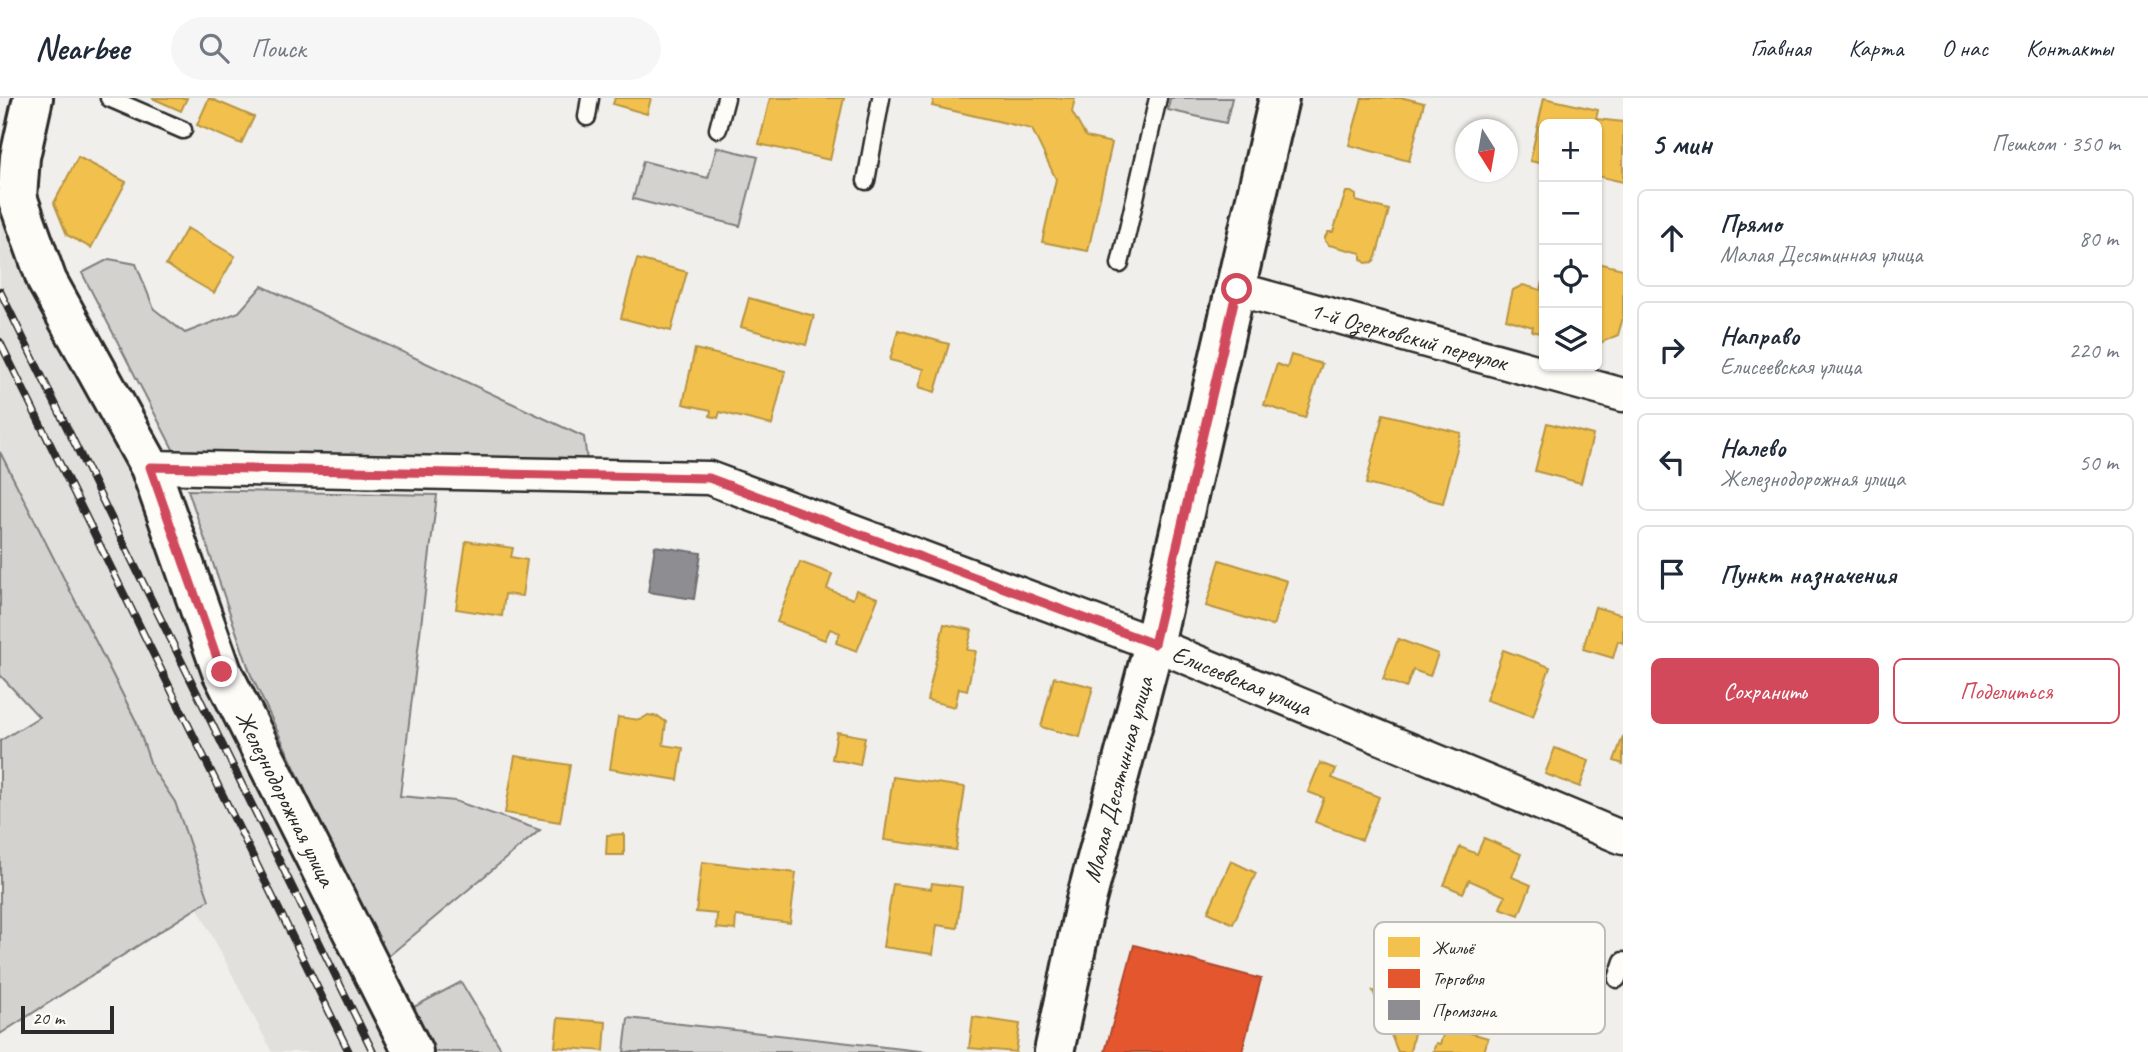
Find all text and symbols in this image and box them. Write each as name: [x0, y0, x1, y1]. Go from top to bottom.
search box: [171, 17, 661, 80]
text: Nearbee: [35, 27, 129, 69]
icon: search: [195, 29, 233, 67]
text: Поиск: [251, 32, 306, 65]
text: Главная: [1750, 33, 1811, 63]
text: Карта: [1849, 33, 1903, 63]
text: О нас: [1941, 33, 1988, 63]
text: Контакты: [2026, 33, 2113, 63]
north arrow: [1455, 119, 1518, 182]
map controls: [1539, 119, 1602, 371]
button: +: [1539, 119, 1602, 182]
text: 5 мин: [1651, 125, 1712, 163]
text: Пешком · 350 m: [1992, 129, 2120, 158]
button: −: [1539, 182, 1602, 245]
text: Прямо: [1720, 207, 1782, 240]
icon: ahead: [1653, 219, 1691, 257]
text: 80 m: [2079, 224, 2118, 253]
text: Малая Десятинная улица: [1720, 240, 1923, 269]
button: locate: [1539, 245, 1602, 308]
route start: [1221, 273, 1252, 304]
street label: 1-й Озерковский переулок: [1307, 295, 1512, 378]
button: layers: [1539, 308, 1602, 371]
text: Направо: [1720, 319, 1799, 352]
icon: right: [1653, 331, 1691, 369]
text: 220 m: [2069, 336, 2118, 365]
text: Елисеевская улица: [1720, 352, 1861, 381]
text: Налево: [1720, 431, 1786, 464]
icon: left: [1653, 443, 1691, 481]
text: 50 m: [2079, 448, 2118, 477]
text: Железнодорожная улица: [1720, 464, 1905, 493]
icon: arrive: [1653, 555, 1691, 593]
text: Пункт назначения: [1720, 558, 1896, 591]
street label: Елисеевская улица: [1168, 638, 1317, 723]
route end: [206, 656, 237, 687]
button: Сохранить: [1651, 658, 1879, 724]
button: Поделиться: [1893, 658, 2120, 724]
street label: Малая Десятинная улица: [1076, 672, 1160, 886]
street label: Железнодорожная улица: [229, 705, 343, 893]
legend: [1374, 922, 1605, 1034]
text: Жильё: [1432, 936, 1476, 960]
text: Торговля: [1432, 967, 1485, 991]
text: Промзона: [1432, 999, 1498, 1023]
scale bar: [21, 1003, 114, 1035]
text: 20 m: [32, 1006, 64, 1030]

